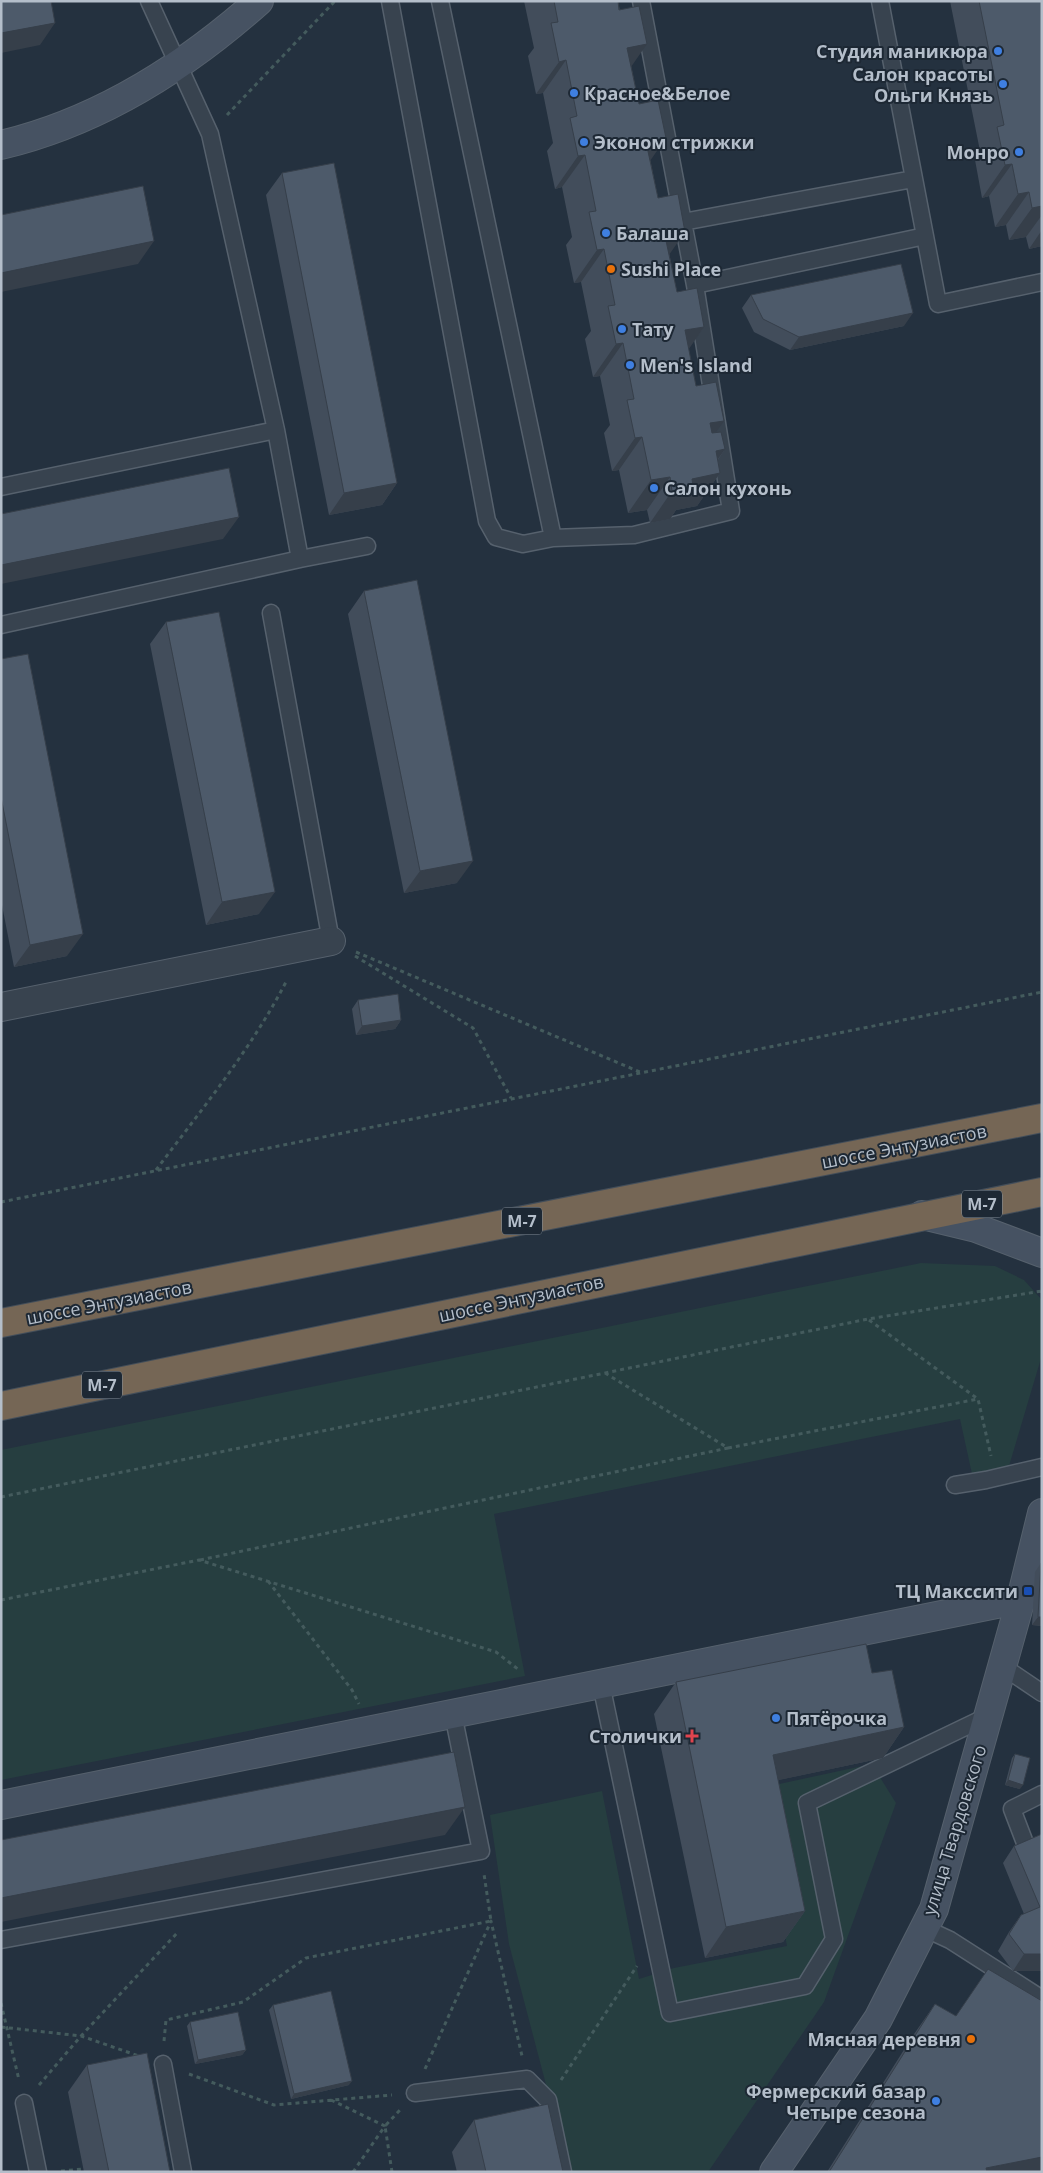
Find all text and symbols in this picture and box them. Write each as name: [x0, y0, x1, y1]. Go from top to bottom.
place label: Студия маникюра: [816, 39, 988, 63]
marker: Студия маникюра: [992, 45, 1004, 57]
place label: Салон красоты Ольги Князь: [852, 62, 993, 107]
marker: Салон красоты Ольги Князь: [997, 78, 1009, 90]
place label: Красное&Белое: [584, 81, 730, 105]
marker: Красное&Белое: [568, 87, 580, 99]
place label: Эконом стрижки: [594, 130, 755, 154]
marker: Эконом стрижки: [578, 136, 590, 148]
place label: Монро: [946, 140, 1009, 164]
marker: Монро: [1013, 146, 1025, 158]
place label: Балаша: [616, 221, 689, 245]
marker: Балаша: [600, 227, 612, 239]
place label: Sushi Place: [621, 257, 721, 281]
marker: Sushi Place: [605, 263, 617, 275]
place label: Тату: [632, 317, 674, 341]
marker: Тату: [616, 323, 628, 335]
place label: Men's Island: [640, 353, 752, 377]
marker: Men's Island: [624, 359, 636, 371]
place label: Салон кухонь: [664, 476, 792, 500]
marker: Салон кухонь: [648, 482, 660, 494]
street label: шоссе Энтузиастов: [819, 1118, 989, 1174]
road number: М-7: [962, 1190, 1002, 1218]
road number: М-7: [502, 1208, 542, 1234]
street label: шоссе Энтузиастов: [437, 1269, 605, 1327]
street label: шоссе Энтузиастов: [24, 1274, 194, 1330]
road number: М-7: [82, 1372, 122, 1398]
place label: ТЦ Макссити: [895, 1579, 1018, 1603]
marker: ТЦ Макссити: [1022, 1585, 1034, 1597]
place label: Пятёрочка: [786, 1706, 887, 1730]
marker: Пятёрочка: [770, 1712, 782, 1724]
place label: Столички: [589, 1724, 682, 1748]
marker: Столички: [686, 1730, 698, 1742]
street label: улица Твардовского: [917, 1742, 991, 1918]
place label: Мясная деревня: [807, 2027, 961, 2051]
marker: Мясная деревня: [965, 2033, 977, 2045]
place label: Фермерский базар Четыре сезона: [746, 2079, 926, 2124]
marker: Фермерский базар Четыре сезона: [930, 2095, 942, 2107]

